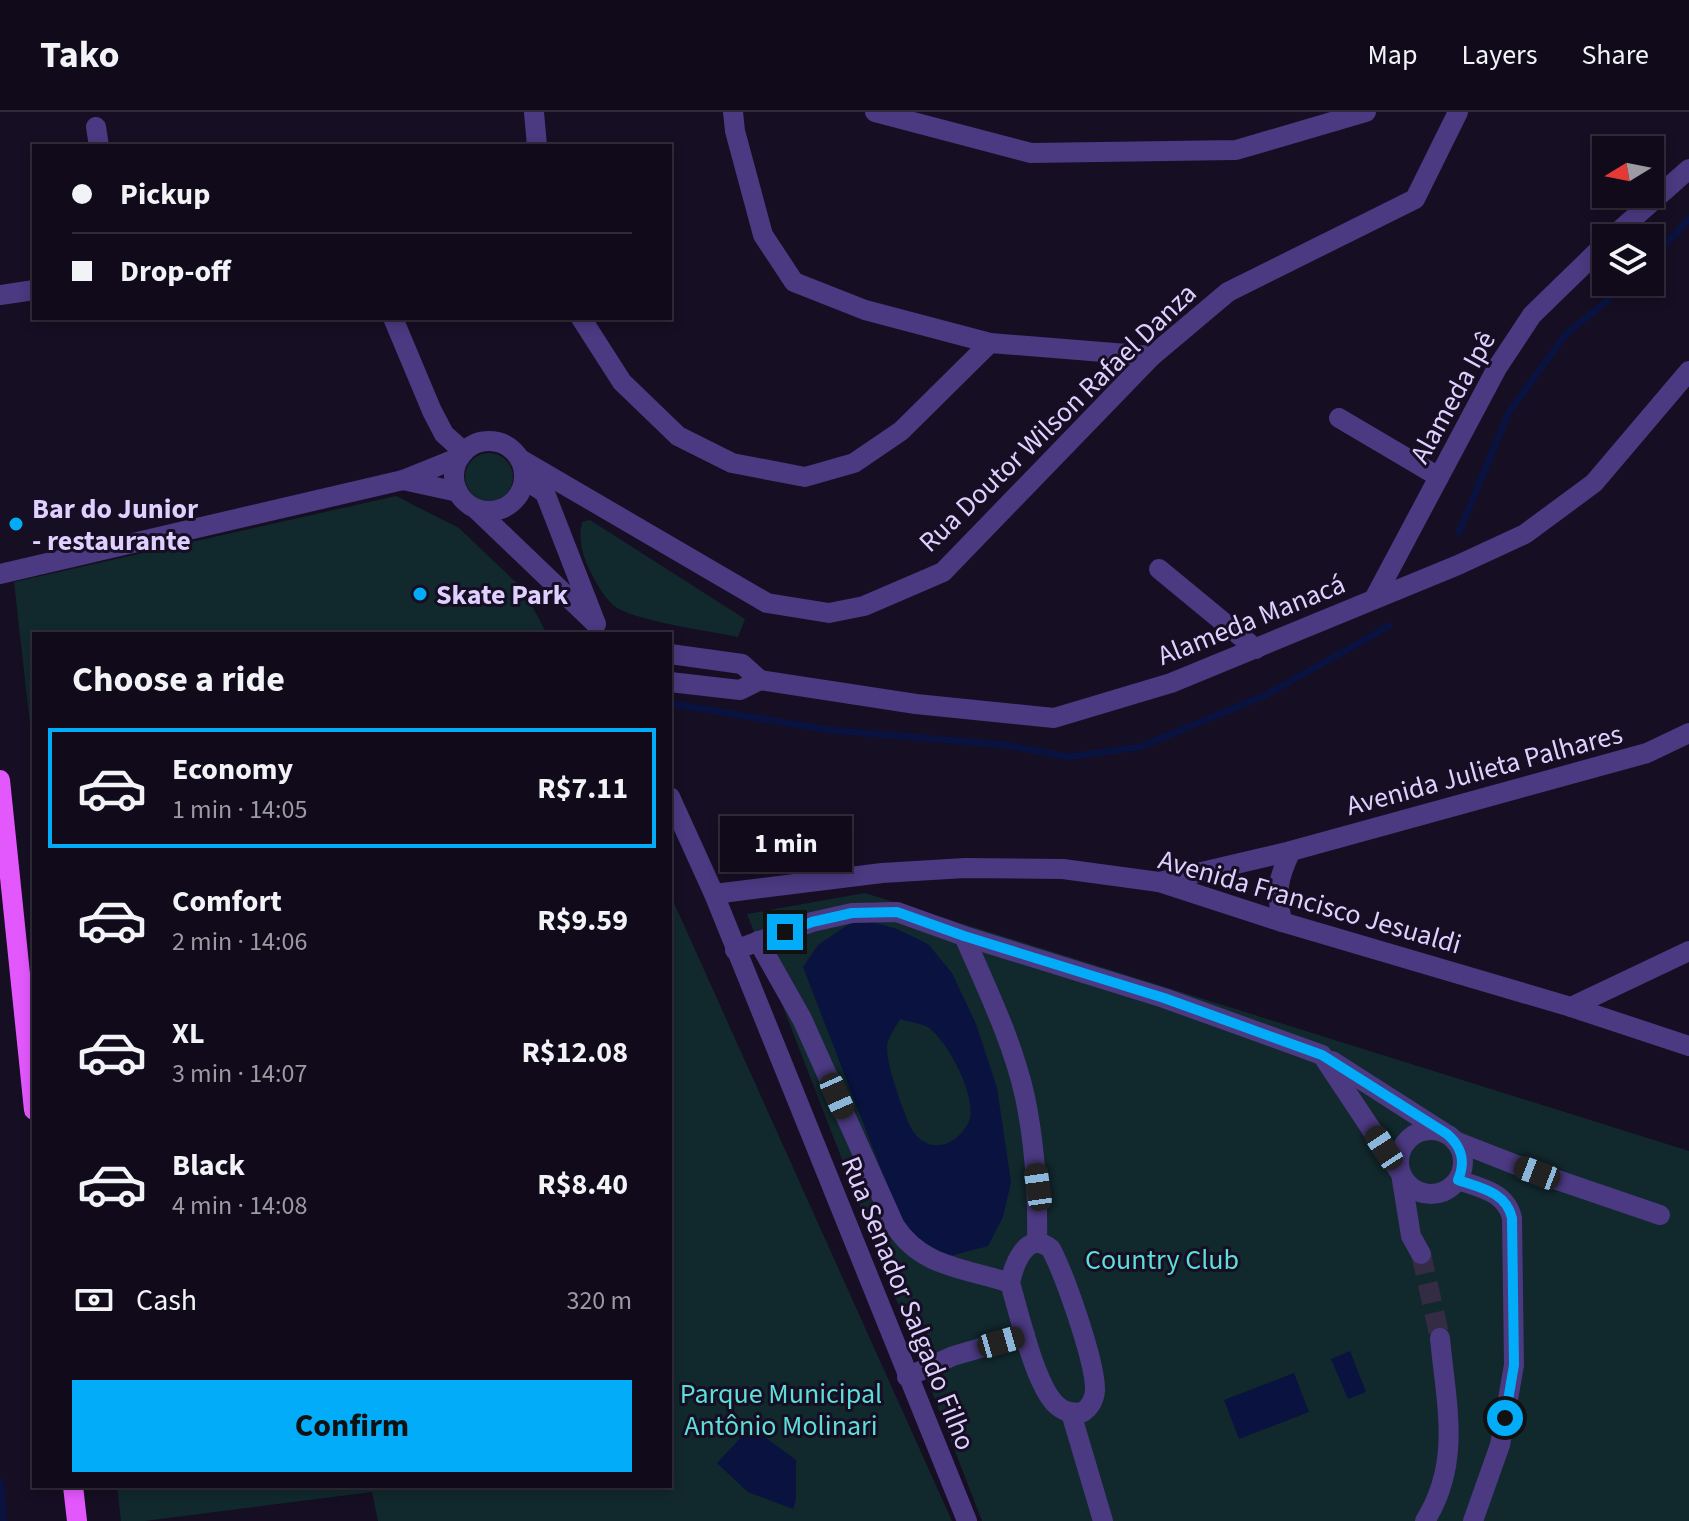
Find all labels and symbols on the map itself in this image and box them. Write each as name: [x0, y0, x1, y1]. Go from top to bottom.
north arrow: [1592, 136, 1664, 208]
street label: Rua Doutor Wilson Rafael Danza: [910, 274, 1205, 561]
street label: Alameda Ipê: [1400, 324, 1506, 471]
place label: Bar do Junior - restaurante: [32, 489, 199, 561]
marker: Bar do Junior - restaurante: [7, 515, 25, 533]
street label: Alameda Manacá: [1151, 564, 1351, 676]
place label: Skate Park: [436, 575, 569, 615]
marker: Skate Park: [411, 585, 429, 603]
street label: Avenida Julieta Palhares: [1342, 714, 1627, 826]
callout: 1 min: [719, 816, 851, 872]
street label: Avenida Francisco Jesualdi: [1154, 840, 1466, 964]
route end: [767, 914, 803, 950]
car: [816, 1069, 858, 1123]
car: [1361, 1121, 1407, 1175]
street label: Rua Senador Salgado Filho: [831, 1150, 985, 1456]
car: [1510, 1153, 1564, 1193]
car: [1023, 1162, 1053, 1212]
park label: Country Club: [1085, 1240, 1239, 1280]
car: [975, 1324, 1027, 1360]
park label: Parque Municipal Antônio Molinari: [680, 1374, 882, 1446]
route start: [1487, 1400, 1523, 1436]

